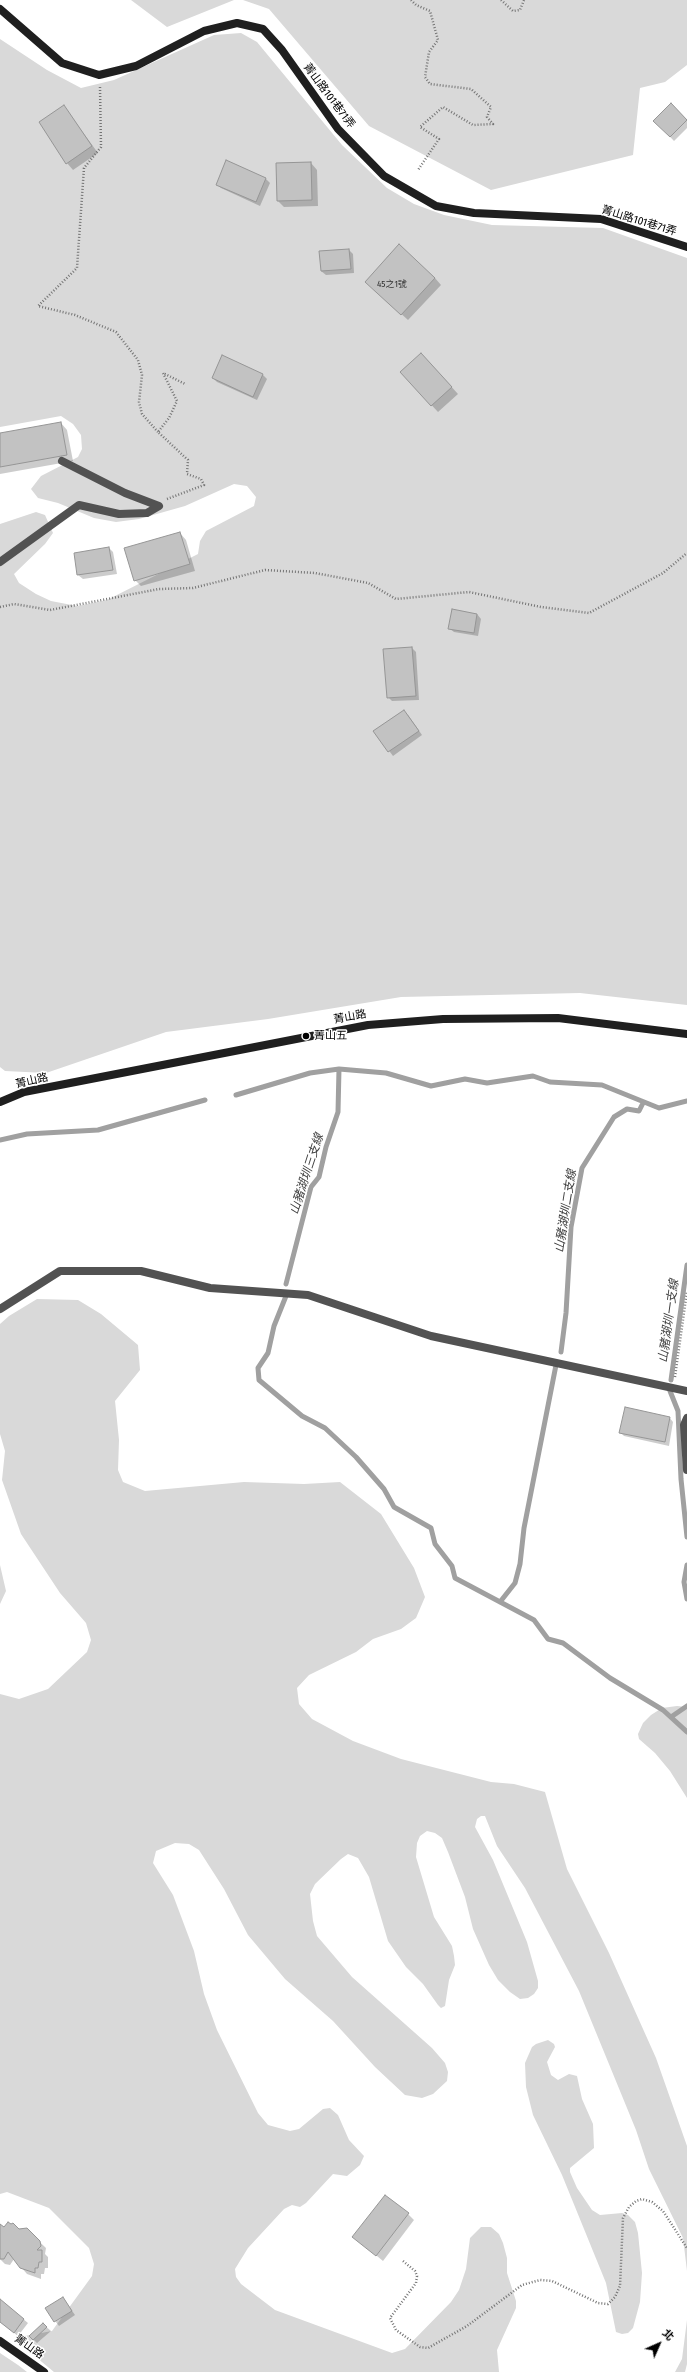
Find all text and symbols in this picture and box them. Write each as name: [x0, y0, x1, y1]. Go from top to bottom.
street label: 菁山路101巷71弄: [300, 61, 358, 131]
street label: 菁山路101巷71弄: [600, 203, 678, 239]
house number: 45之1號: [377, 279, 407, 289]
street label: 菁山路: [333, 1008, 367, 1026]
place label: 菁山五: [314, 1029, 347, 1043]
marker: 菁山五: [301, 1031, 311, 1041]
street label: 菁山路: [14, 1071, 50, 1091]
water label: 山豬湖圳三支線: [287, 1132, 327, 1216]
water label: 山豬湖圳二支線: [552, 1168, 580, 1254]
water label: 山豬湖圳一支線: [656, 1278, 682, 1364]
north arrow: [639, 2324, 679, 2364]
text: 北: [659, 2327, 676, 2344]
street label: 菁山路: [12, 2332, 46, 2362]

